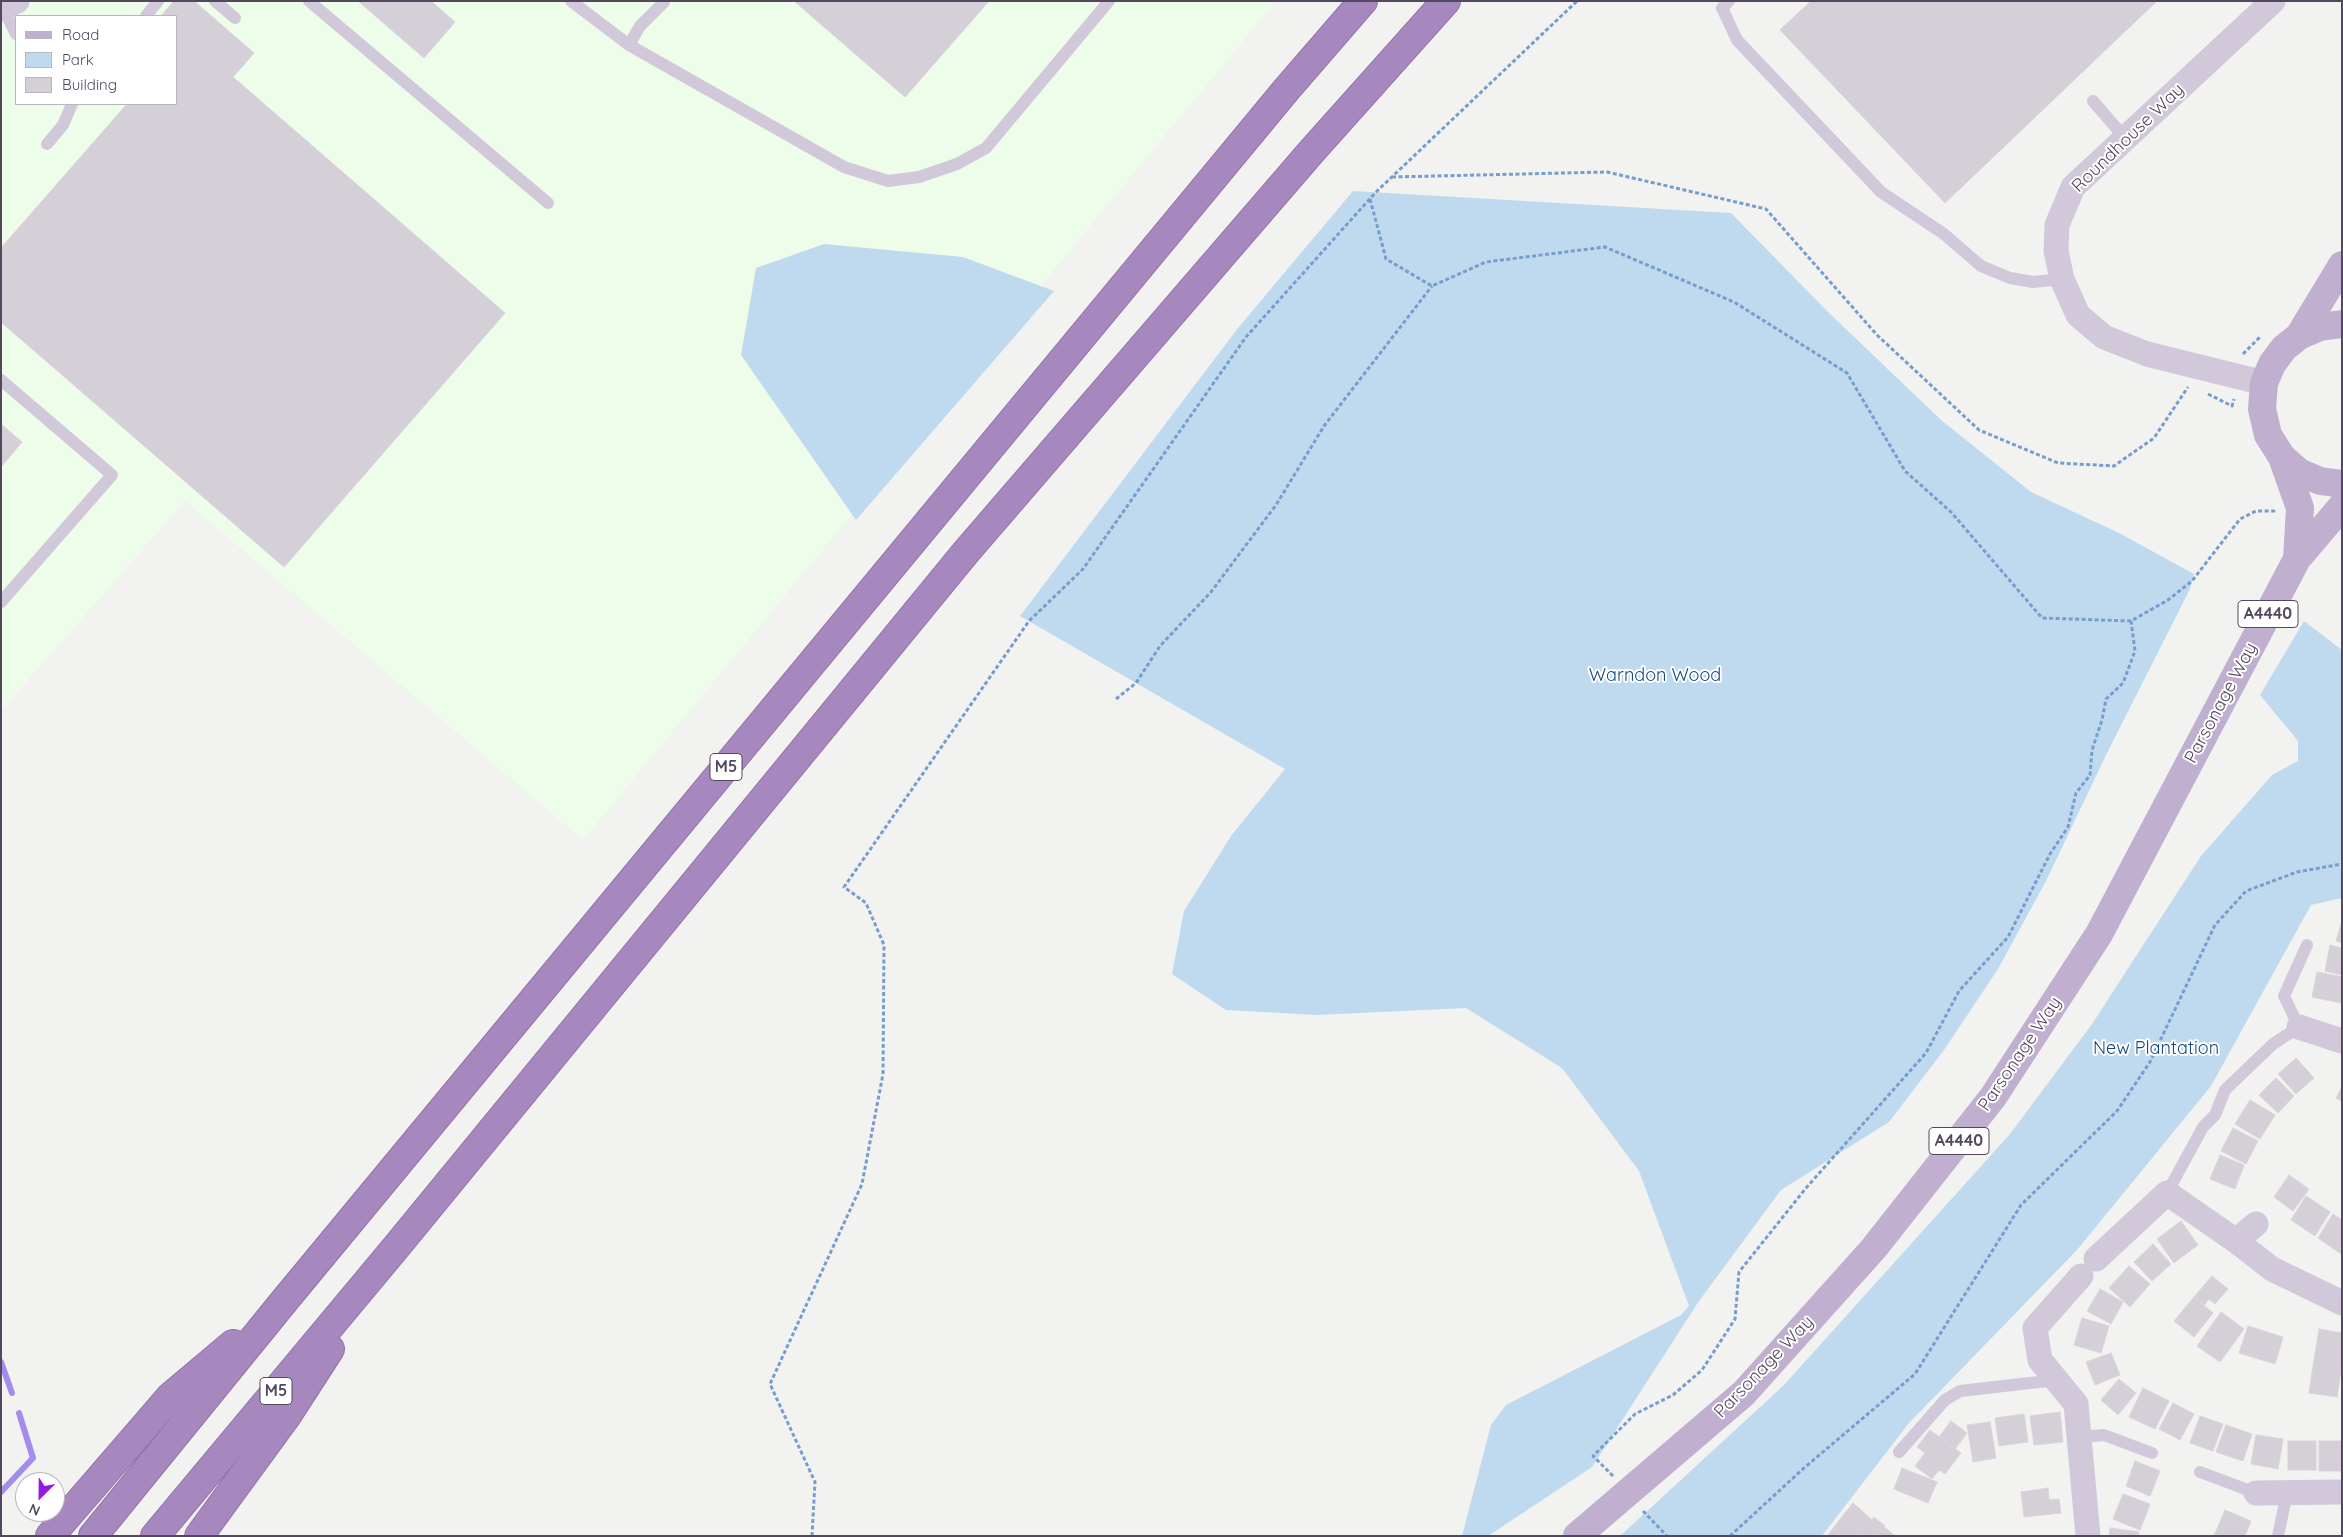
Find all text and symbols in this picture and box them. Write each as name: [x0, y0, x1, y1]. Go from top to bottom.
legend: [15, 15, 178, 105]
text: Road: [62, 25, 99, 44]
text: Park: [62, 50, 94, 69]
text: Building: [62, 75, 117, 94]
street label: Roundhouse Way: [2067, 79, 2189, 197]
road number: A4440: [2238, 600, 2298, 628]
street label: Parsonage Way: [2180, 639, 2262, 767]
park label: Warndon Wood: [1589, 665, 1721, 687]
road number: M5: [710, 754, 742, 780]
street label: Parsonage Way: [1974, 993, 2066, 1115]
park label: New Plantation: [2093, 1038, 2219, 1060]
road number: A4440: [1929, 1128, 1989, 1154]
street label: Parsonage Way: [1710, 1312, 1818, 1422]
road number: M5: [260, 1378, 292, 1404]
north arrow: [15, 1472, 65, 1522]
text: N: [26, 1500, 43, 1520]

